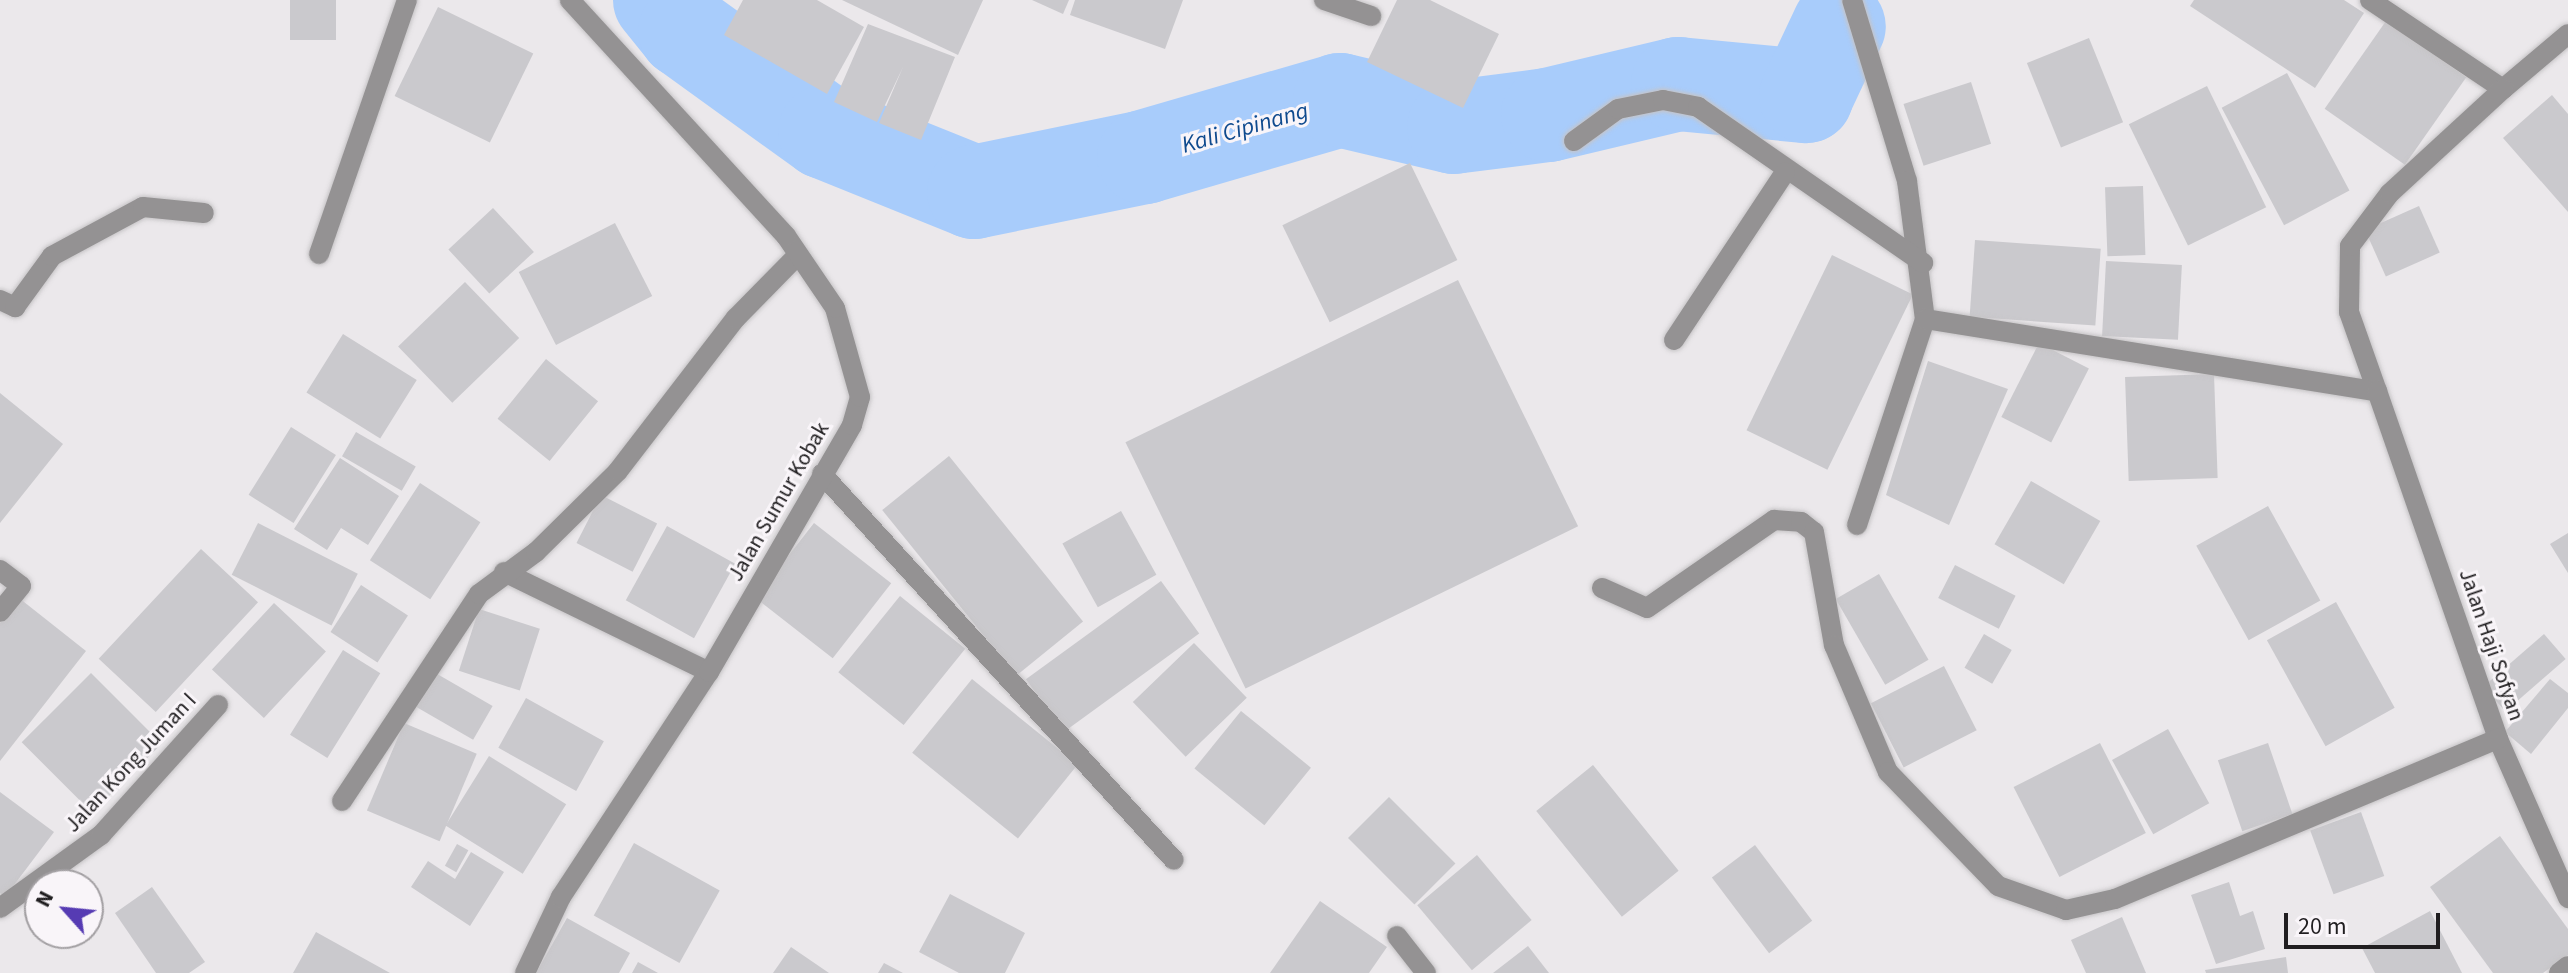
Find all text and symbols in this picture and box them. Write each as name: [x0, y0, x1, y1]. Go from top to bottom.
water label: Kali Cipinang: [1178, 96, 1312, 160]
street label: Jalan Sumur Kobak: [723, 418, 835, 586]
street label: Jalan Haji Sofyan: [2453, 566, 2529, 724]
street label: Jalan Kong Juman I: [60, 688, 202, 838]
north arrow: [24, 869, 104, 949]
text: N: [27, 885, 62, 913]
scale bar: [2288, 897, 2444, 947]
text: 20 m: [2298, 909, 2347, 944]

